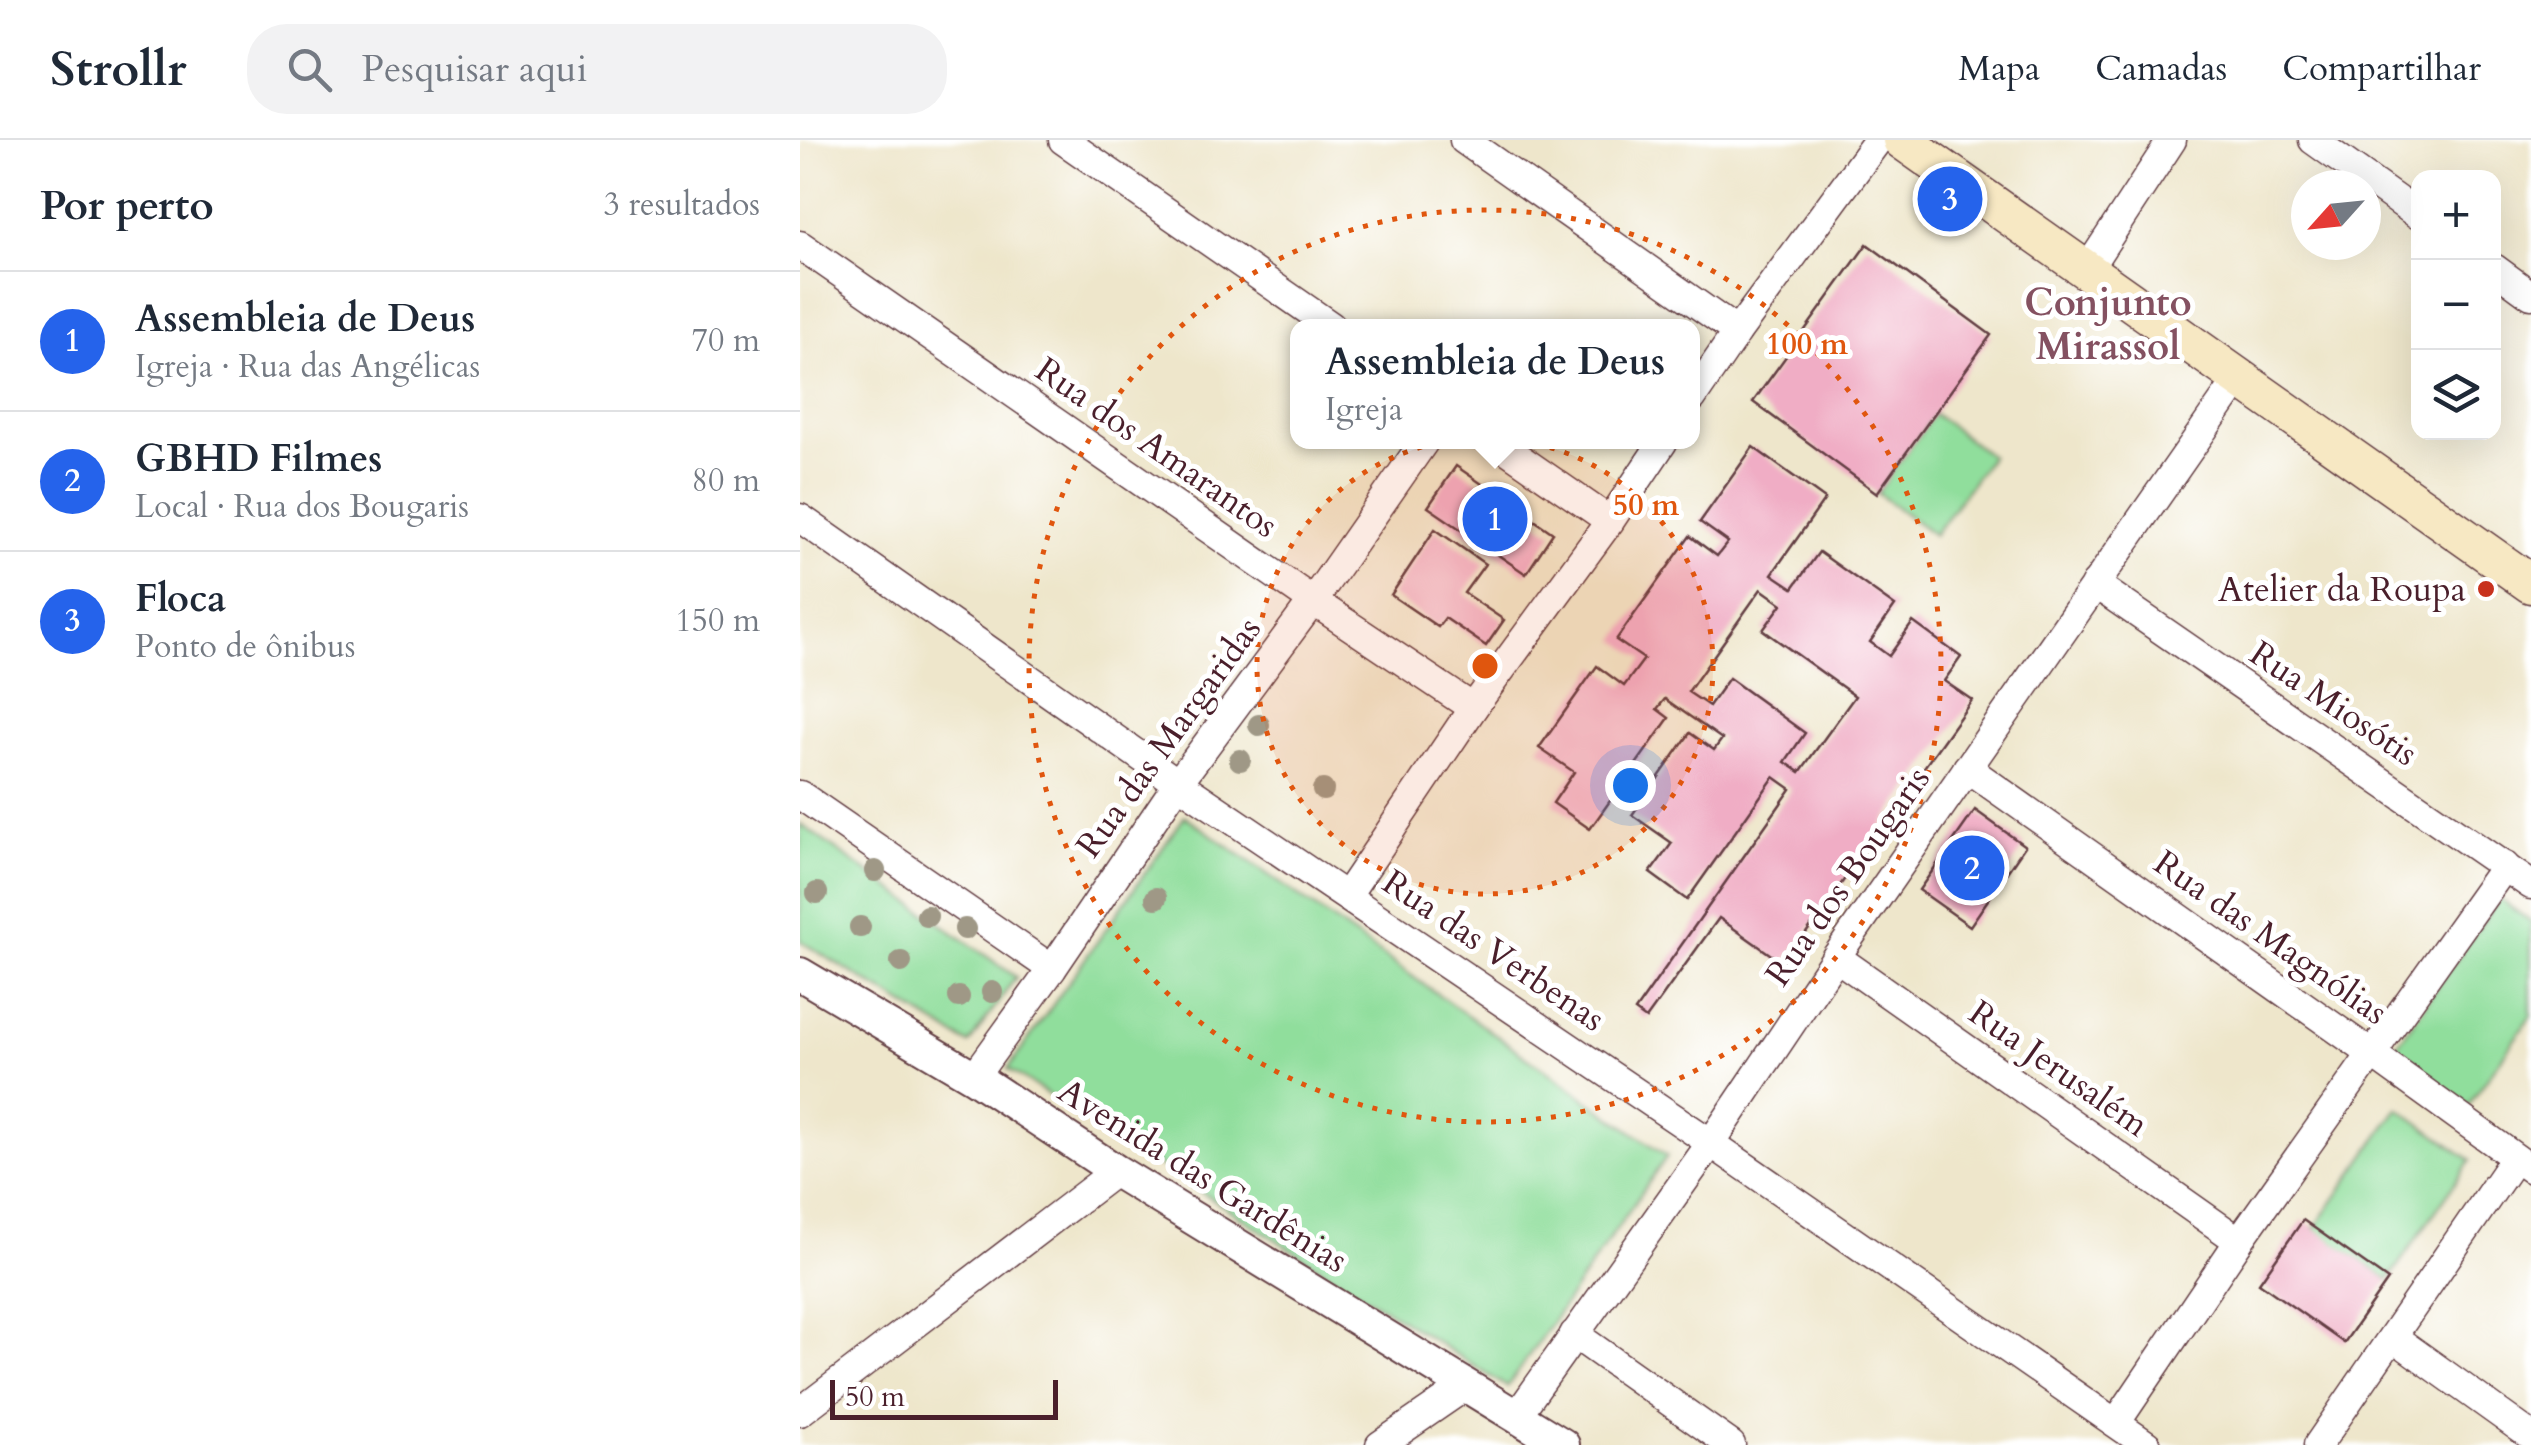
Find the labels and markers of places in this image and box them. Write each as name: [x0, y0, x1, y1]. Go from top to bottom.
pin: 3: [1918, 162, 1982, 236]
pin: 1: [1462, 482, 1528, 556]
place label: Atelier da Roupa: [2218, 566, 2466, 614]
marker: Atelier da Roupa: [2475, 578, 2497, 600]
centre of rings: [1467, 648, 1503, 684]
pin: 2: [1940, 830, 2004, 906]

